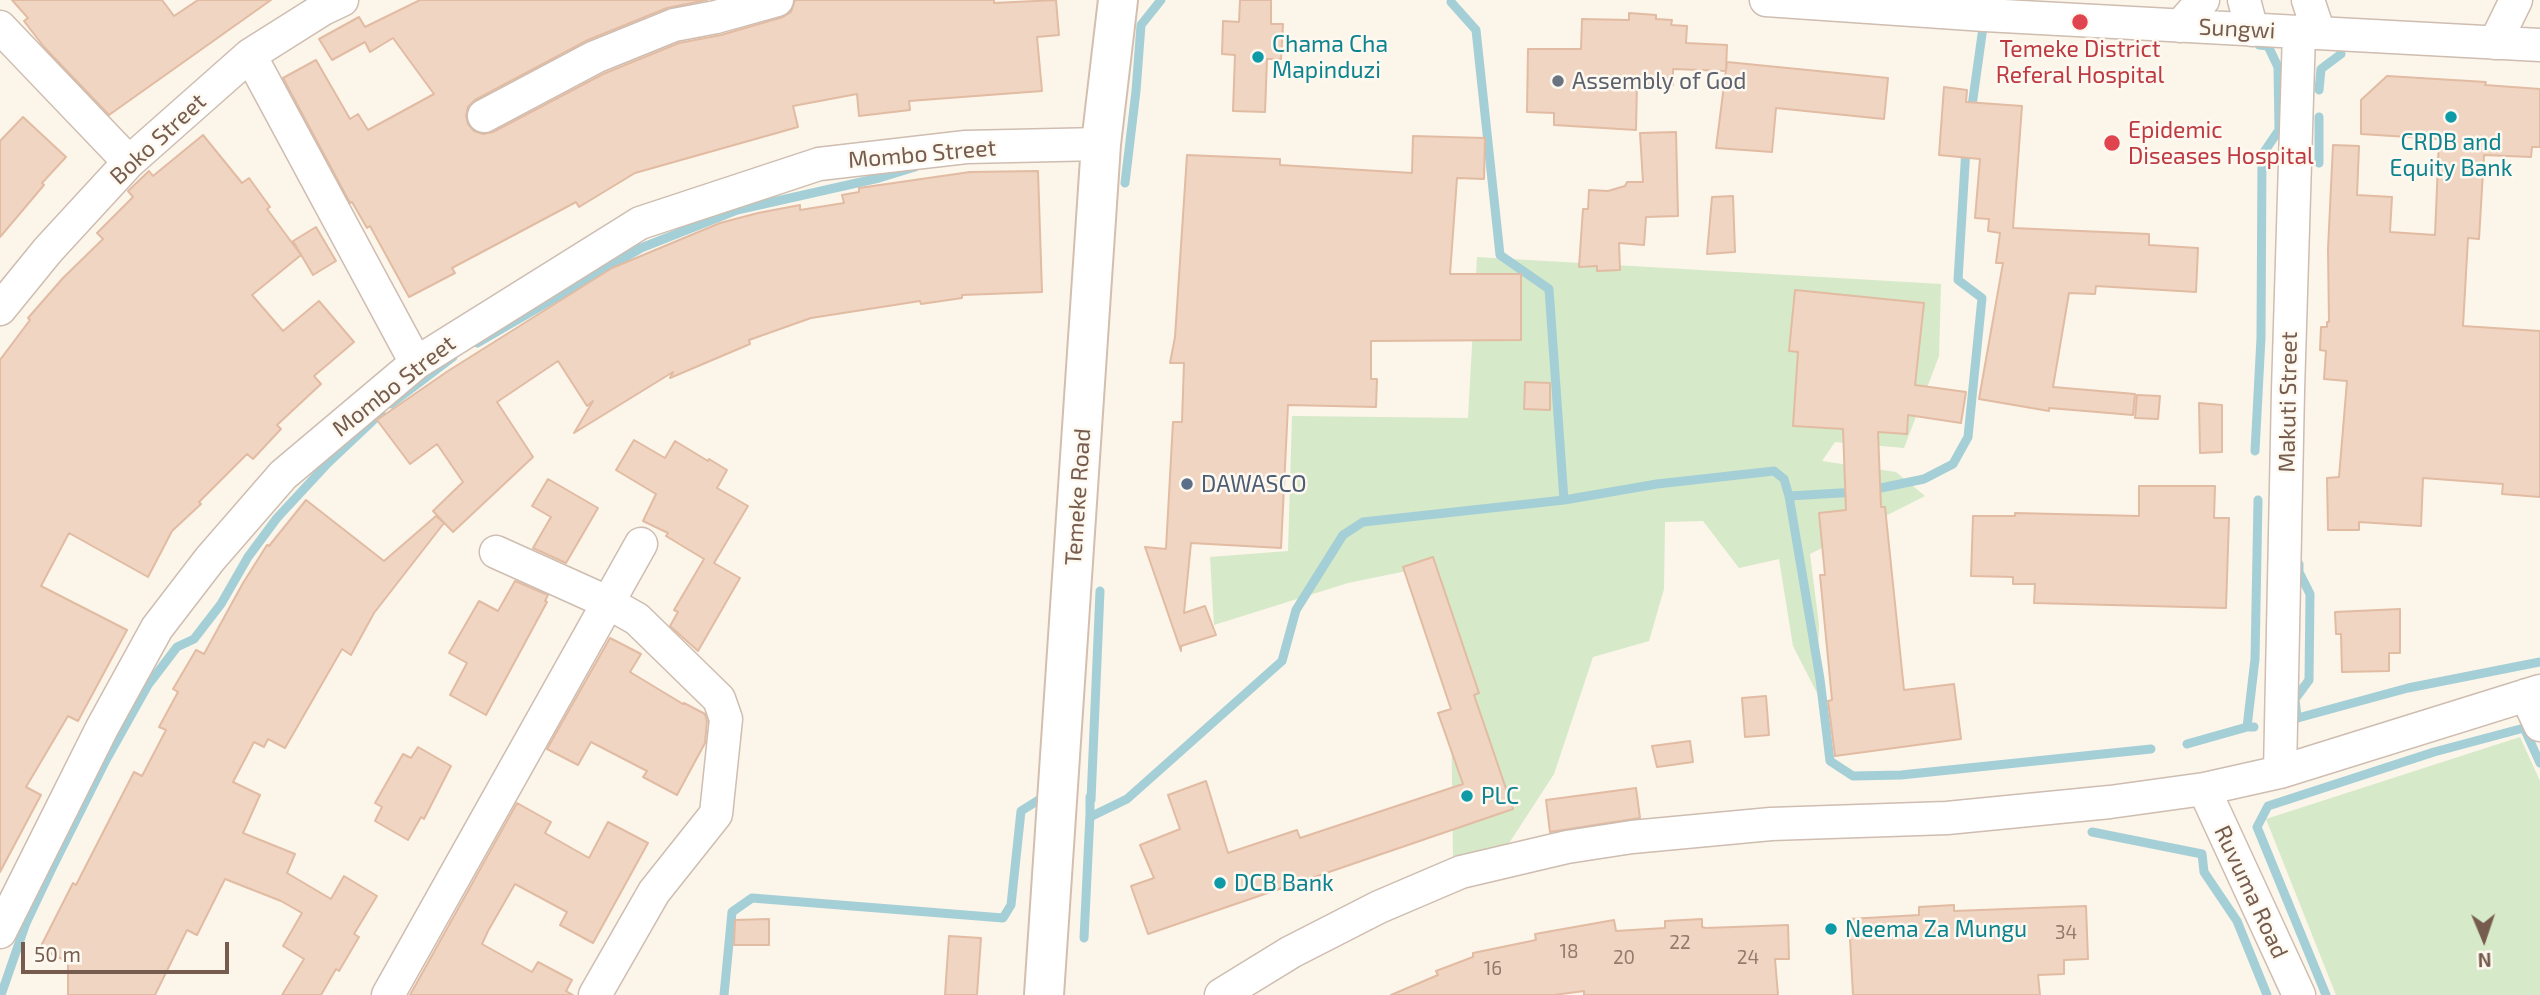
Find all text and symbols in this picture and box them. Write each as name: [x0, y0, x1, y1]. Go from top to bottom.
marker: Temeke District Referal Hospital: [2070, 12, 2090, 32]
street label: Sungwi: [2198, 13, 2276, 45]
place label: Chama Cha Mapinduzi: [1272, 30, 1388, 84]
place label: Temeke District Referal Hospital: [1996, 35, 2164, 89]
marker: Chama Cha Mapinduzi: [1250, 49, 1266, 65]
place label: Assembly of God: [1572, 67, 1747, 95]
marker: Assembly of God: [1550, 73, 1566, 89]
street label: Boko Street: [104, 88, 212, 190]
marker: CRDB and Equity Bank: [2443, 109, 2459, 125]
place label: Epidemic Diseases Hospital: [2128, 116, 2314, 170]
place label: CRDB and Equity Bank: [2390, 128, 2512, 182]
marker: Epidemic Diseases Hospital: [2102, 133, 2122, 153]
street label: Mombo Street: [847, 134, 997, 174]
street label: Mombo Street: [327, 329, 461, 443]
street label: Makuti Street: [2273, 331, 2303, 473]
street label: Temeke Road: [1059, 427, 1097, 567]
place label: DAWASCO: [1201, 470, 1307, 498]
marker: DAWASCO: [1179, 476, 1195, 492]
place label: PLC: [1481, 782, 1519, 810]
marker: PLC: [1459, 788, 1475, 804]
street label: Ruvuma Road: [2208, 821, 2294, 963]
place label: DCB Bank: [1234, 869, 1334, 897]
marker: DCB Bank: [1212, 875, 1228, 891]
north arrow: [2449, 904, 2519, 974]
place label: Neema Za Mungu: [1845, 915, 2027, 943]
marker: Neema Za Mungu: [1823, 921, 1839, 937]
house number: 34: [2055, 922, 2077, 944]
scale bar: [24, 928, 233, 972]
house number: 22: [1669, 932, 1691, 954]
text: 50 m: [34, 941, 81, 966]
house number: 18: [1559, 941, 1579, 963]
house number: 20: [1613, 947, 1635, 969]
house number: 24: [1737, 947, 1759, 969]
text: N: [2477, 949, 2492, 972]
house number: 16: [1484, 958, 1502, 980]

